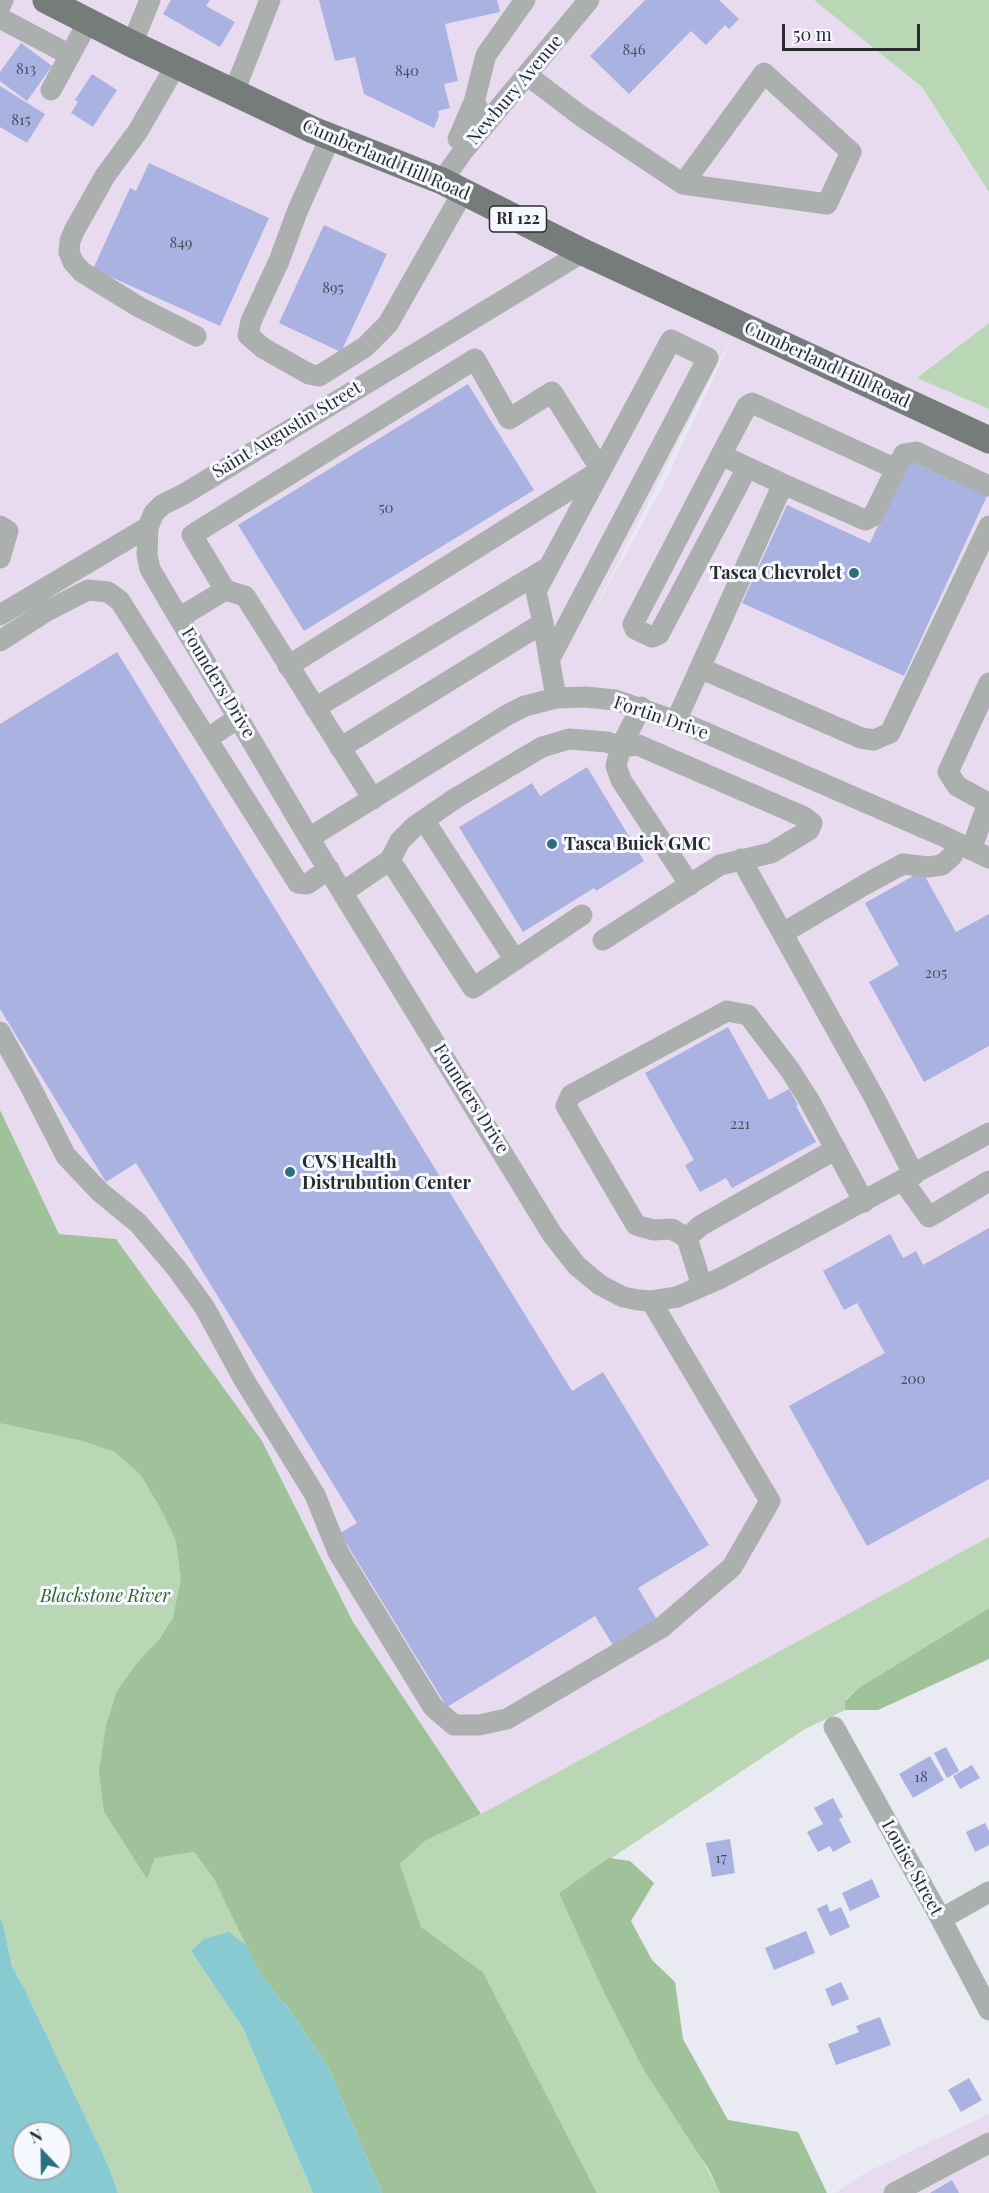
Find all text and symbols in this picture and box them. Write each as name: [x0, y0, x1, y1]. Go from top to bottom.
scale bar: [785, 12, 923, 50]
text: 50 m: [793, 22, 832, 46]
street label: Newbury Avenue: [463, 31, 567, 149]
house number: 846: [623, 41, 645, 59]
house number: 813: [16, 60, 36, 78]
house number: 840: [395, 62, 419, 80]
house number: 815: [11, 111, 31, 129]
street label: Cumberland Hill Road: [299, 115, 473, 205]
road number: RI 122: [490, 206, 546, 232]
house number: 849: [170, 234, 192, 252]
house number: 895: [322, 279, 344, 297]
street label: Cumberland Hill Road: [741, 317, 913, 413]
street label: Saint Augustin Street: [209, 377, 365, 483]
house number: 50: [378, 499, 394, 517]
place label: Tasca Chevrolet: [710, 562, 842, 584]
marker: Tasca Chevrolet: [847, 566, 861, 580]
street label: Founders Drive: [177, 624, 259, 742]
street label: Fortin Drive: [611, 692, 711, 744]
place label: Tasca Buick GMC: [564, 833, 710, 855]
marker: Tasca Buick GMC: [545, 837, 559, 851]
house number: 205: [925, 964, 947, 982]
street label: Founders Drive: [429, 1040, 513, 1158]
house number: 221: [730, 1115, 750, 1133]
place label: CVS Health Distrubution Center: [302, 1151, 471, 1194]
marker: CVS Health Distrubution Center: [283, 1165, 297, 1179]
house number: 200: [900, 1370, 926, 1388]
park label: Blackstone River: [40, 1585, 170, 1607]
house number: 18: [914, 1768, 928, 1786]
street label: Louise Street: [877, 1816, 947, 1920]
house number: 17: [715, 1849, 727, 1867]
north arrow: [12, 2121, 72, 2181]
text: N: [27, 2124, 45, 2148]

